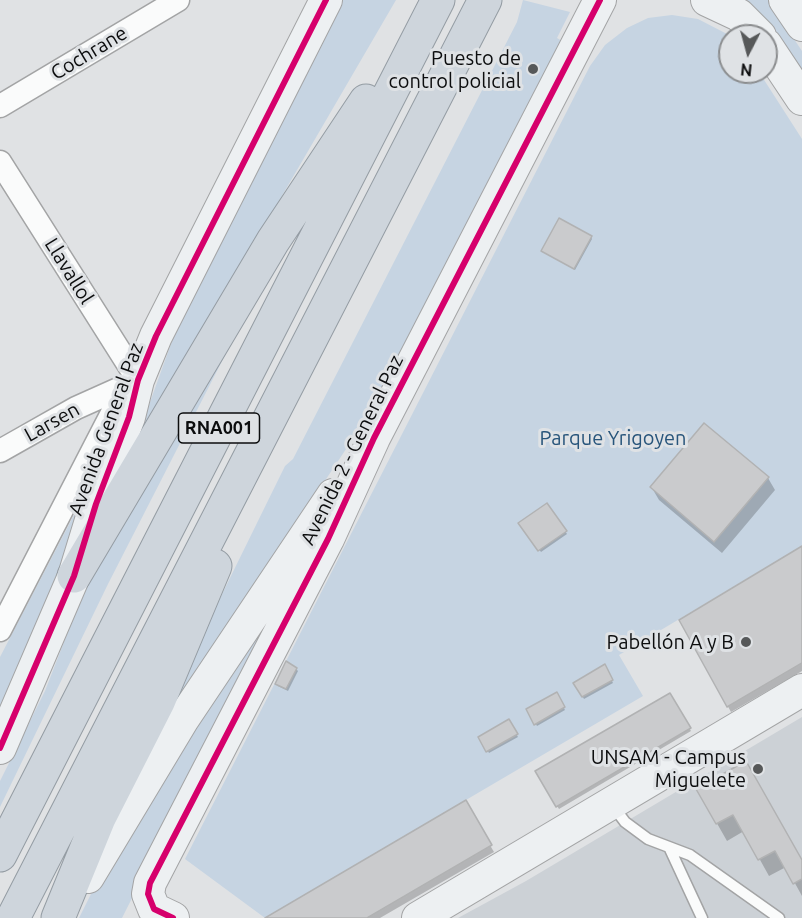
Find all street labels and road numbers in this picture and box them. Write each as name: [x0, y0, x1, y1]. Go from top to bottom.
street label: Cochrane: [46, 21, 132, 85]
street label: Llavallol: [39, 234, 99, 308]
street label: Avenida General Paz: [64, 339, 148, 519]
street label: Avenida 2 - General Paz: [296, 351, 408, 549]
street label: Larsen: [20, 397, 84, 447]
road number: RNA001: [178, 413, 260, 443]

